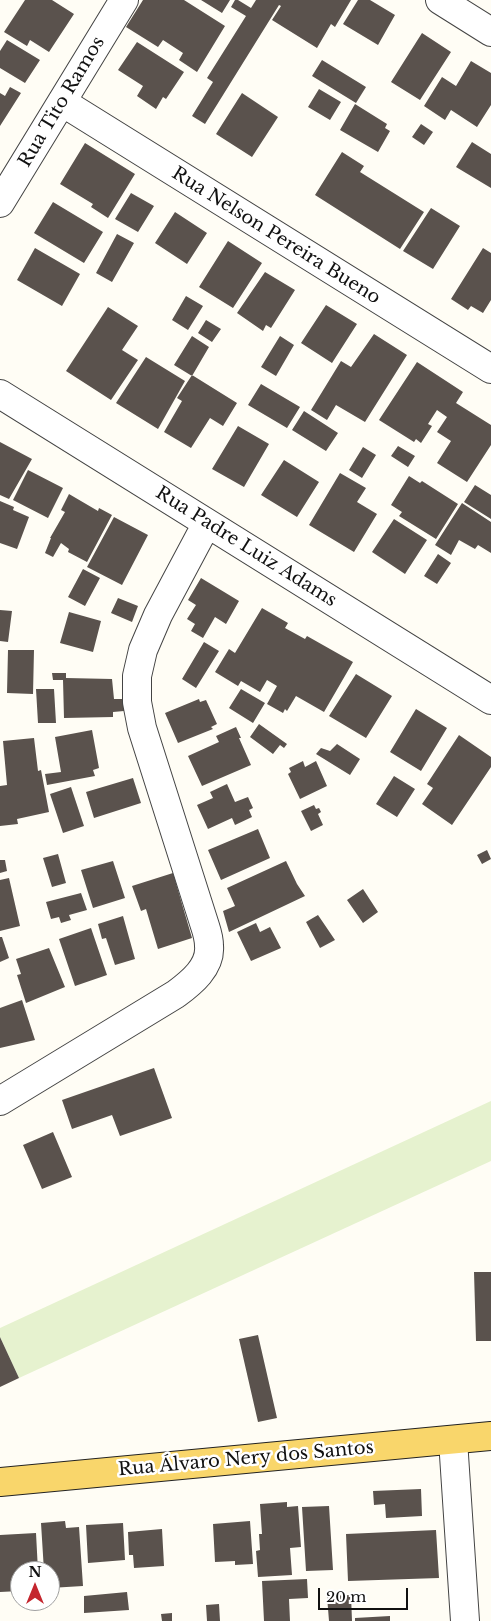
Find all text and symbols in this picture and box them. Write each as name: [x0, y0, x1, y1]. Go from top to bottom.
street label: Rua Tito Ramos: [14, 33, 110, 171]
street label: Rua Nelson Pereira Bueno: [168, 163, 384, 309]
street label: Rua Padre Luiz Adams: [152, 482, 340, 612]
street label: Rua Álvaro Nery dos Santos: [117, 1437, 375, 1481]
north arrow: [10, 1561, 60, 1611]
text: N: [28, 1563, 42, 1581]
scale bar: [321, 1578, 411, 1610]
text: 20 m: [326, 1587, 366, 1606]

